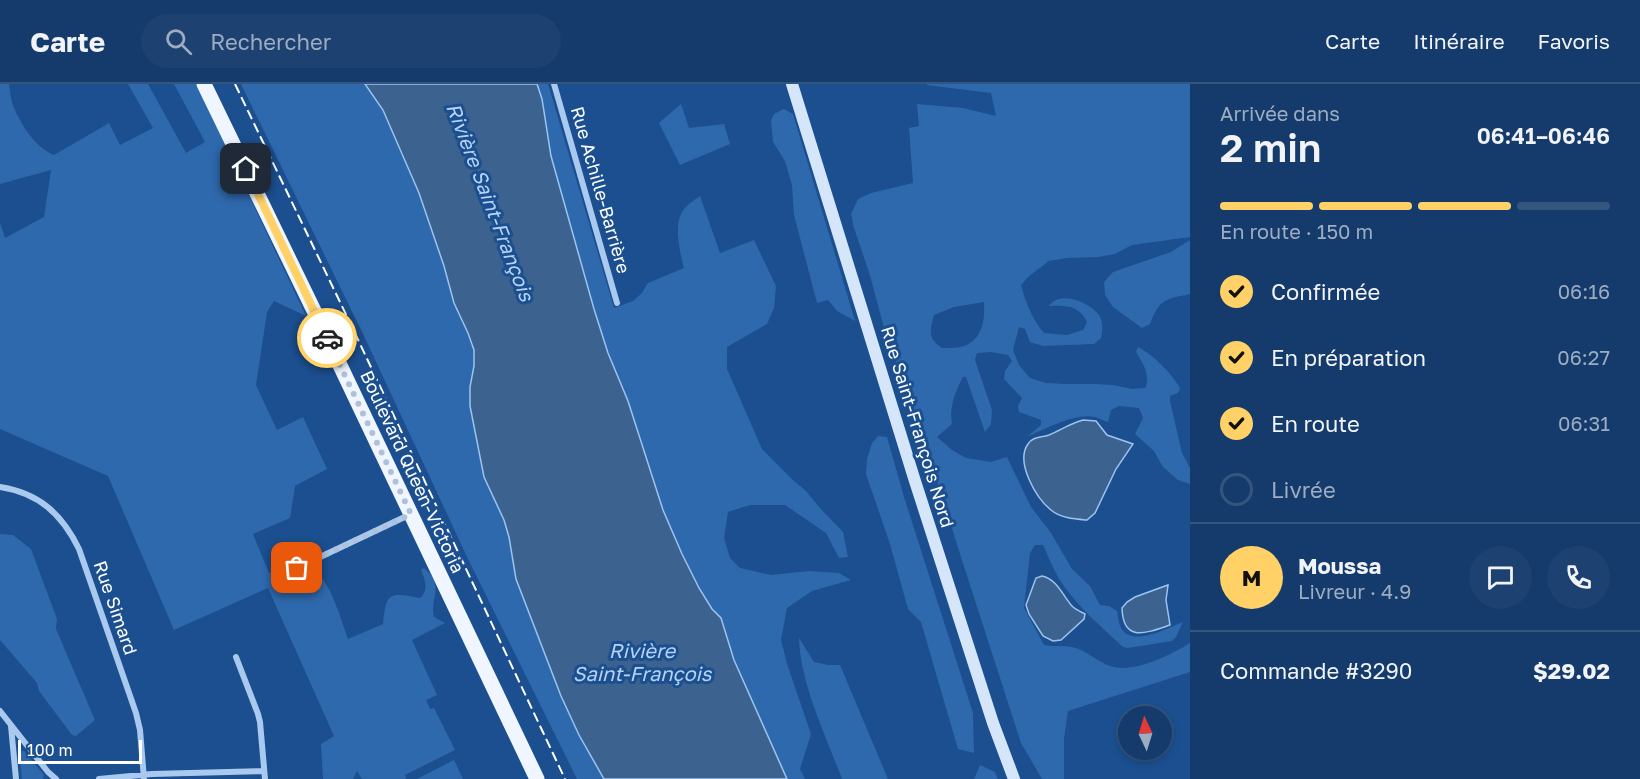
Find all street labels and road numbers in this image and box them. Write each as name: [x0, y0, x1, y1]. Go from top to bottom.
street label: Rue Achille-Barrière: [567, 104, 635, 276]
street label: Rue Saint-François Nord: [877, 323, 959, 530]
street label: Boulevard Queen-Victoria: [356, 367, 470, 576]
street label: Rue Simard: [90, 558, 142, 658]

